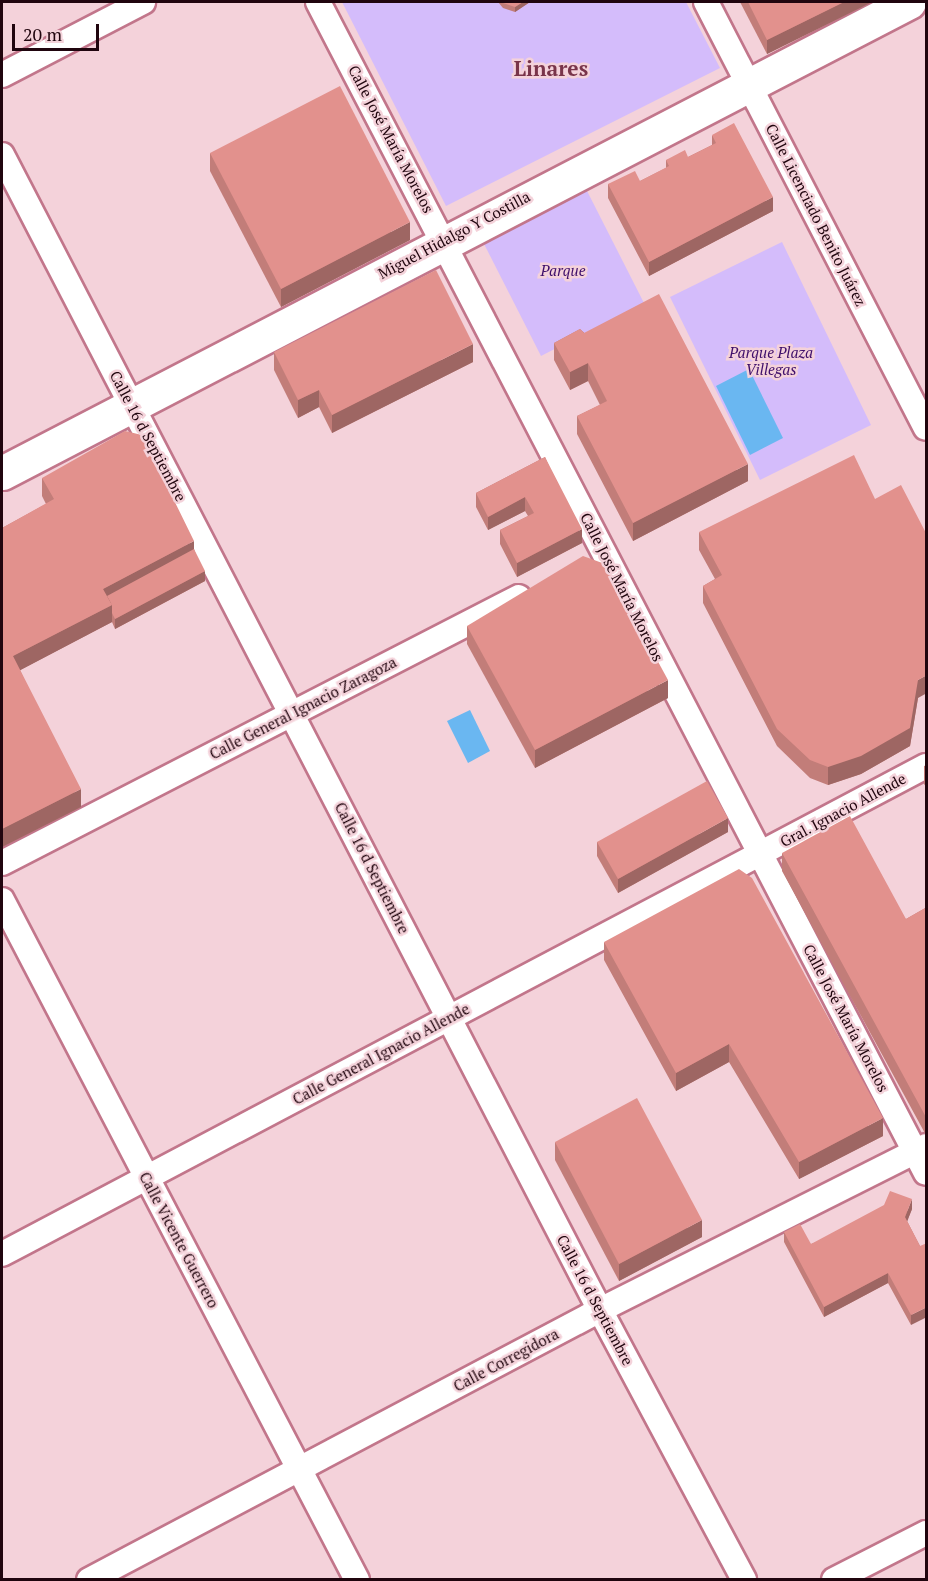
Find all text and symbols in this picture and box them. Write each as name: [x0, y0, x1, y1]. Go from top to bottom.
scale bar: [15, 12, 102, 50]
text: 20 m: [23, 22, 62, 46]
district label: Linares: [514, 55, 588, 81]
street label: Calle José María Morelos: [344, 62, 438, 216]
street label: Calle Licenciado Benito Juárez: [762, 121, 870, 309]
street label: Miguel Hidalgo Y Costilla: [375, 187, 533, 283]
park label: Parque: [540, 262, 586, 280]
park label: Parque Plaza Villegas: [729, 343, 813, 378]
street label: Calle 16 d Septiembre: [106, 368, 190, 504]
street label: Calle José María Morelos: [577, 510, 667, 664]
street label: Calle General Ignacio Zaragoza: [207, 653, 399, 763]
street label: Gral. Ignacio Allende: [777, 769, 909, 851]
street label: Calle 16 d Septiembre: [331, 799, 413, 937]
street label: Calle José María Morelos: [799, 941, 893, 1095]
street label: Calle General Ignacio Allende: [289, 1000, 473, 1108]
street label: Calle Vicente Guerrero: [135, 1169, 223, 1311]
street label: Calle 16 d Septiembre: [553, 1232, 637, 1368]
street label: Calle Corregidora: [450, 1325, 562, 1395]

